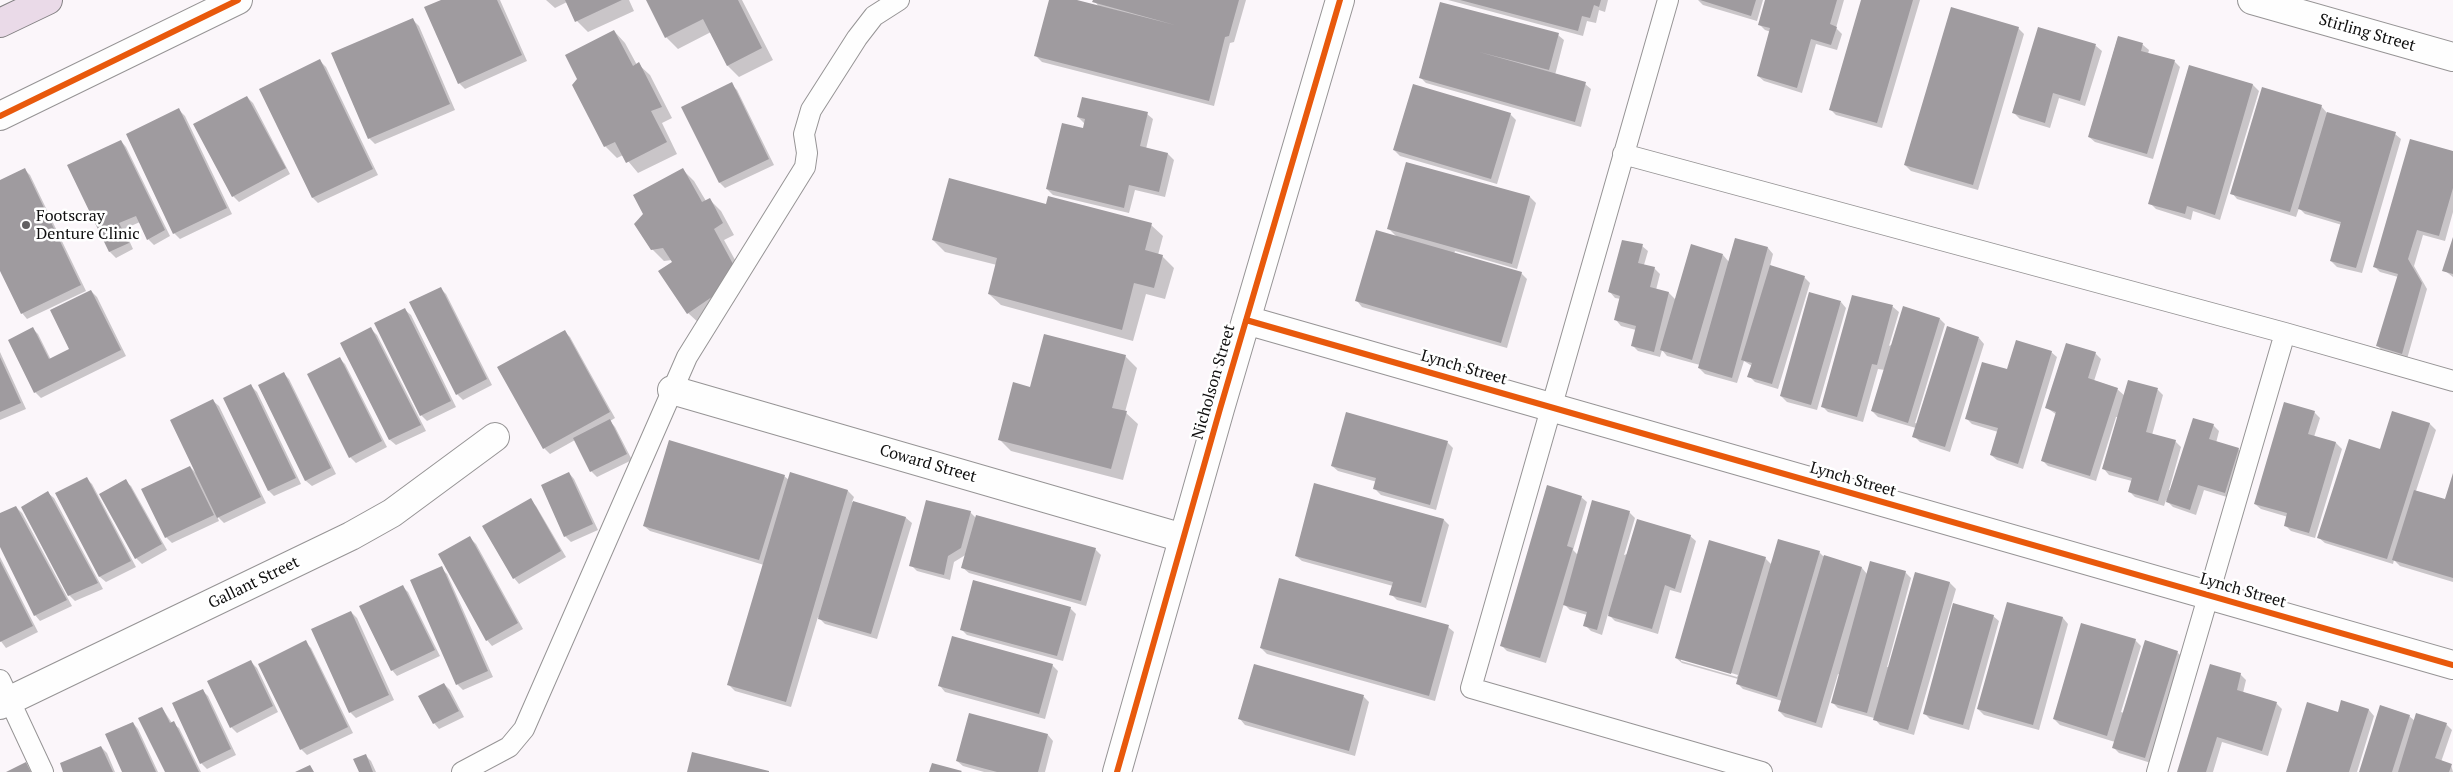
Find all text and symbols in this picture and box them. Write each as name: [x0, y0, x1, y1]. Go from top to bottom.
street label: Stirling Street: [2316, 10, 2418, 56]
place label: Footscray Denture Clinic: [36, 206, 140, 244]
marker: Footscray Denture Clinic: [20, 219, 32, 231]
street label: Nicholson Street: [1188, 322, 1240, 442]
street label: Lynch Street: [1419, 347, 1509, 389]
street label: Coward Street: [877, 441, 979, 487]
street label: Lynch Street: [1808, 459, 1898, 501]
street label: Gallant Street: [205, 553, 303, 613]
street label: Lynch Street: [2198, 570, 2288, 612]

